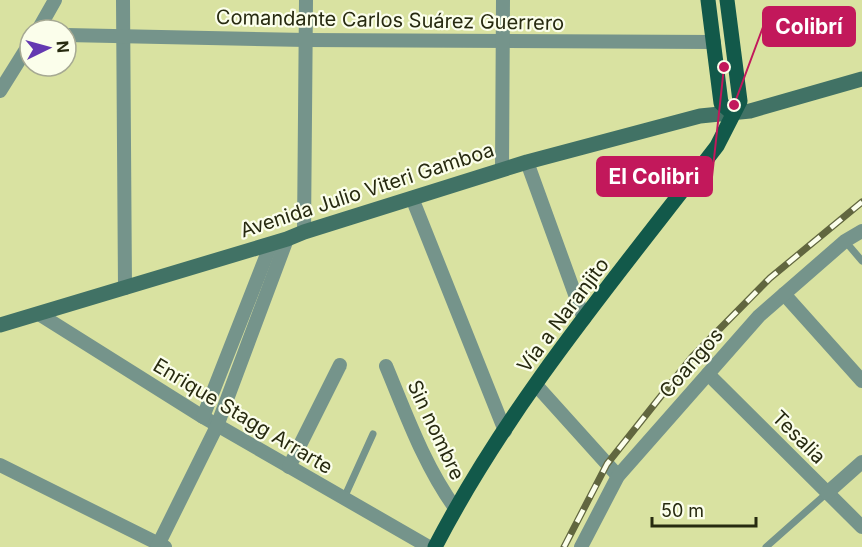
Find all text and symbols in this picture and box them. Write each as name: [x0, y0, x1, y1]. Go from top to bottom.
street label: Comandante Carlos Suárez Guerrero: [216, 5, 564, 35]
callout: Colibrí: [763, 7, 855, 46]
text: Colibrí: [775, 14, 843, 39]
north arrow: [18, 18, 78, 78]
text: N: [52, 40, 73, 54]
street label: Avenida Julio Viteri Gamboa: [237, 138, 497, 242]
callout: El Colibri: [597, 157, 712, 196]
text: El Colibri: [609, 164, 699, 189]
street label: Vía a Naranjito: [512, 253, 614, 377]
street label: Coangos: [654, 323, 728, 403]
street label: Enrique Stagg Arrarte: [149, 353, 337, 479]
street label: Sin nombre: [402, 376, 470, 484]
street label: Tesalia: [767, 405, 831, 469]
scale bar: [652, 490, 756, 528]
text: 50 m: [661, 500, 704, 521]

